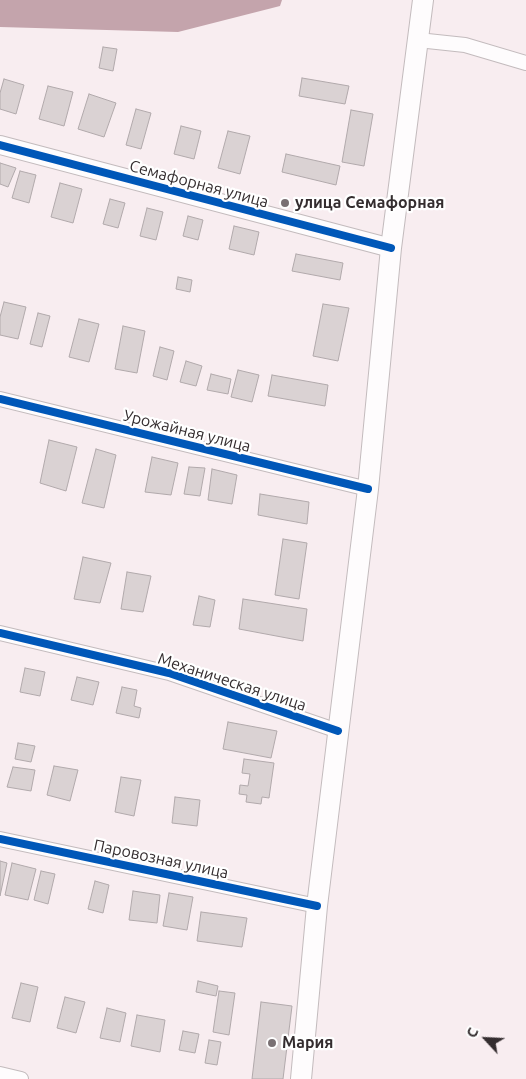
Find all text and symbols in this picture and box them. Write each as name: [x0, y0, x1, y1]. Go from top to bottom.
street label: Семафорная улица: [127, 156, 271, 212]
place label: улица Семафорная: [295, 193, 444, 213]
marker: улица Семафорная: [279, 197, 291, 209]
street label: Урожайная улица: [121, 406, 253, 456]
street label: Механическая улица: [155, 649, 309, 715]
street label: Паровозная улица: [92, 835, 230, 883]
north arrow: [461, 1014, 511, 1064]
text: С: [463, 1025, 482, 1040]
place label: Мария: [282, 1033, 333, 1053]
marker: Мария: [266, 1037, 278, 1049]

